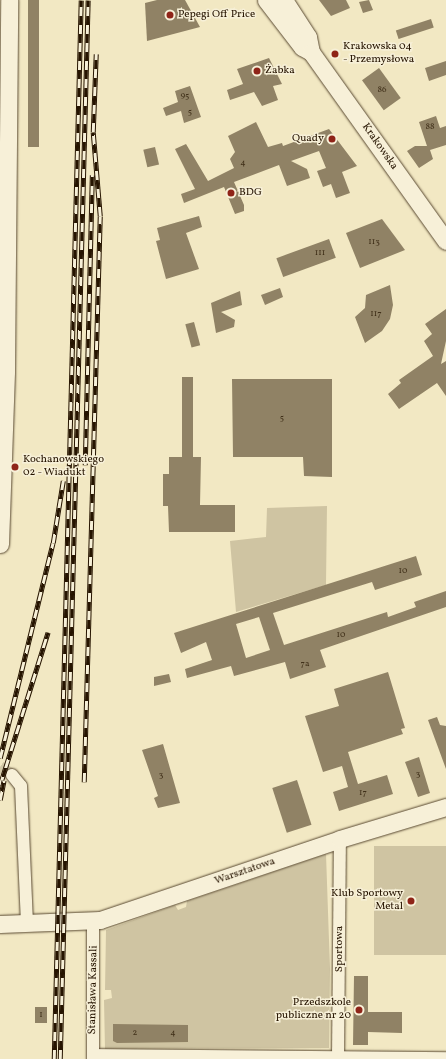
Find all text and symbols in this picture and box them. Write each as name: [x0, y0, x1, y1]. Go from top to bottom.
place label: Pepegi Off Price: [178, 8, 254, 22]
marker: Pepegi Off Price: [165, 10, 175, 20]
place label: Krakowska 04 - Przemysłowa: [343, 41, 415, 67]
marker: Krakowska 04 - Przemysłowa: [330, 49, 340, 59]
place label: Żabka: [265, 64, 295, 78]
marker: Żabka: [252, 66, 262, 76]
house number: 86: [377, 85, 387, 95]
house number: 95: [181, 91, 189, 101]
house number: 5: [188, 107, 192, 117]
street label: Krakowska: [358, 121, 400, 173]
house number: 88: [425, 122, 435, 132]
place label: Quady: [292, 132, 324, 146]
marker: Quady: [327, 134, 337, 144]
house number: 4: [240, 158, 246, 168]
place label: BDG: [239, 186, 262, 200]
marker: BDG: [226, 188, 236, 198]
house number: 113: [368, 237, 380, 247]
house number: 111: [315, 248, 325, 258]
house number: 117: [370, 309, 382, 319]
house number: 5: [280, 413, 284, 423]
place label: Kochanowskiego 02 - Wiadukt: [23, 454, 104, 480]
marker: Kochanowskiego 02 - Wiadukt: [10, 462, 20, 472]
house number: 10: [399, 566, 407, 576]
house number: 10: [337, 630, 345, 640]
house number: 7a: [301, 659, 309, 669]
house number: 3: [416, 769, 420, 779]
house number: 3: [159, 770, 163, 780]
house number: 17: [359, 788, 367, 798]
street label: Warsztatowa: [213, 855, 277, 889]
place label: Klub Sportowy Metal: [331, 888, 403, 914]
marker: Klub Sportowy Metal: [406, 896, 416, 906]
street label: Sportowa: [333, 926, 347, 972]
street label: Stanisława Kassali: [87, 945, 101, 1035]
place label: Przedszkole publiczne nr 20: [276, 997, 351, 1023]
marker: Przedszkole publiczne nr 20: [354, 1005, 364, 1015]
house number: 1: [39, 1010, 43, 1020]
house number: 2: [133, 1028, 137, 1038]
house number: 4: [170, 1028, 176, 1038]

